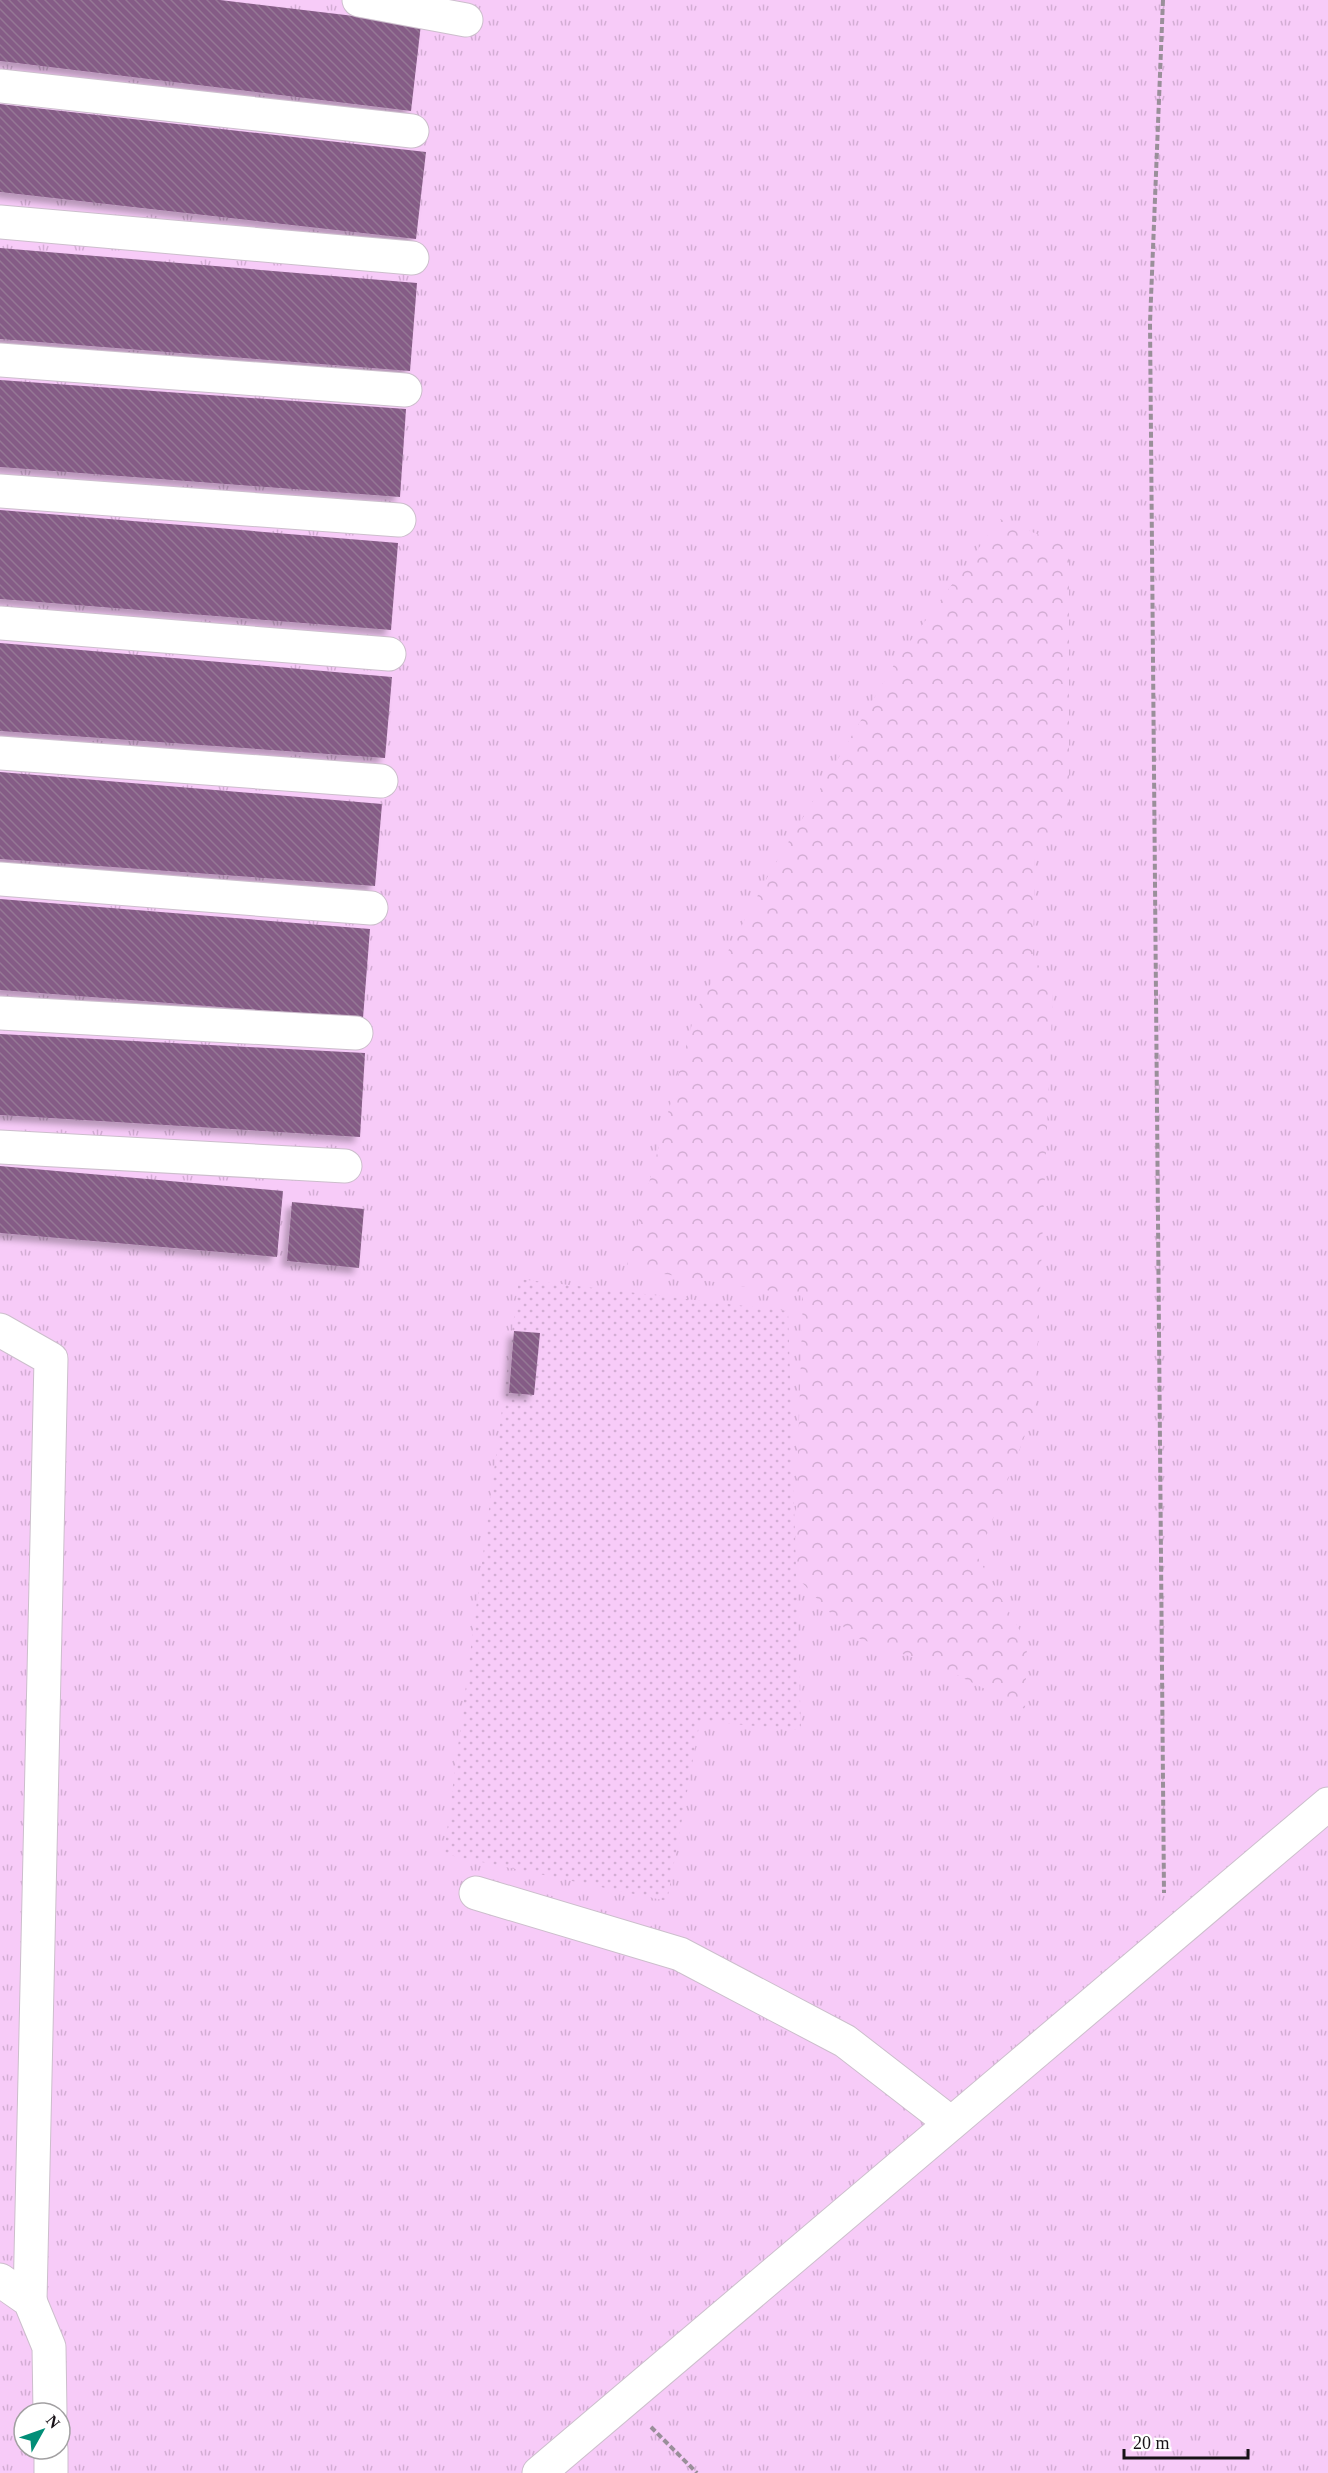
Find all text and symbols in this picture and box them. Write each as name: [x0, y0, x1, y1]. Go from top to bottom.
north arrow: [12, 2401, 72, 2461]
text: N: [43, 2412, 64, 2432]
scale bar: [1124, 2422, 1248, 2460]
text: 20 m: [1133, 2433, 1170, 2453]

